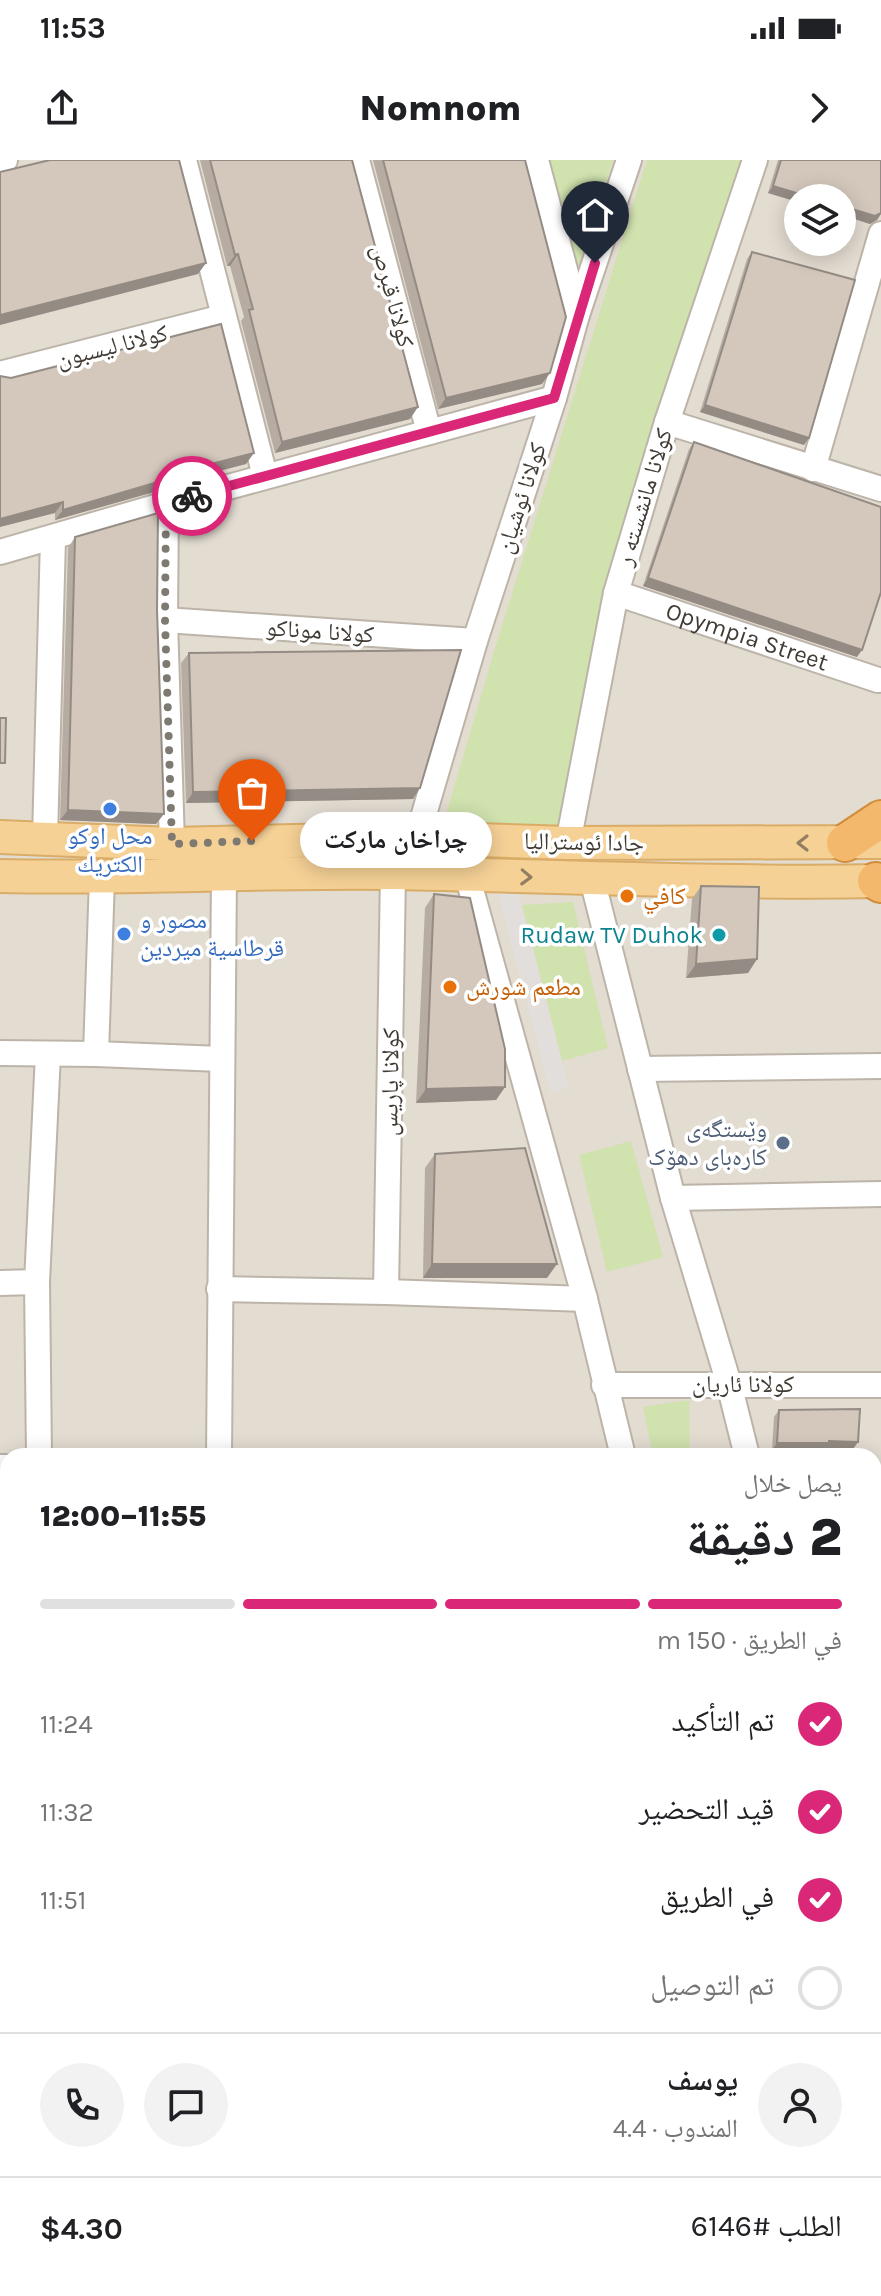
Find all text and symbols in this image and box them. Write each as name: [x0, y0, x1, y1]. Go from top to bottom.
text: 11:53: [40, 10, 106, 46]
icon: share: [40, 86, 84, 130]
icon: forward: [797, 86, 841, 130]
text: Nomnom: [360, 87, 521, 129]
pin: [561, 181, 629, 263]
map controls: [784, 184, 856, 256]
button: layers: [784, 184, 856, 256]
icon: home: [573, 193, 617, 237]
street label: كولانا قبرص: [366, 242, 420, 350]
street label: كولانا ليسبون: [53, 319, 171, 373]
street label: كولانا مانشسته ر: [610, 425, 678, 570]
street label: كولانا ئوشيان: [490, 439, 552, 557]
courier: [152, 456, 232, 536]
icon: bike: [170, 474, 214, 518]
street label: Opympia Street: [662, 597, 832, 676]
street label: كولانا موناكو: [265, 613, 375, 649]
pin: [218, 759, 286, 841]
icon: bag: [230, 771, 274, 815]
marker: محل اوكو الكتريك: [101, 800, 119, 818]
callout: چراخان ماركت: [300, 813, 492, 869]
place label: محل اوكو الكتريك: [68, 822, 152, 878]
text: چراخان ماركت: [324, 824, 468, 855]
street label: جادا ئوسترالیا: [524, 827, 644, 857]
one-way arrow: [796, 834, 809, 852]
one-way arrow: [520, 869, 533, 886]
place label: كافي: [643, 882, 686, 915]
marker: كافي: [618, 887, 636, 905]
place label: مصور و قرطاسية ميردين: [140, 906, 284, 962]
place label: Rudaw TV Duhok: [521, 921, 703, 949]
marker: مصور و قرطاسية ميردين: [115, 925, 133, 943]
marker: Rudaw TV Duhok: [710, 926, 728, 944]
place label: مطعم شورش: [466, 973, 581, 1003]
marker: مطعم شورش: [441, 978, 459, 996]
street label: كولانا پاریس: [375, 1028, 405, 1136]
place label: وێستگەی کارەبای دهۆک: [648, 1115, 767, 1171]
marker: وێستگەی کارەبای دهۆک: [774, 1134, 792, 1152]
street label: كولانا ئاريان: [692, 1370, 794, 1398]
text: يصل خلال: [743, 1468, 842, 1499]
text: 11:55–12:00: [40, 1498, 206, 1534]
text: 2 دقيقة: [686, 1507, 842, 1568]
text: في الطريق · 150 m: [657, 1625, 842, 1656]
icon: check: [798, 1702, 842, 1746]
text: تم التأكيد: [671, 1703, 774, 1739]
text: 11:24: [40, 1709, 93, 1740]
icon: check: [798, 1790, 842, 1834]
text: قيد التحضير: [639, 1791, 774, 1827]
text: 11:32: [40, 1797, 94, 1828]
icon: check: [798, 1878, 842, 1922]
text: في الطريق: [660, 1879, 774, 1915]
text: 11:51: [40, 1885, 86, 1916]
text: تم التوصيل: [650, 1967, 774, 2003]
text: يوسف: [667, 2062, 738, 2098]
button: phone: [40, 2063, 124, 2147]
button: chat: [144, 2063, 228, 2147]
button: person: [758, 2063, 842, 2147]
text: المندوب · 4.4: [613, 2113, 738, 2144]
text: الطلب #6146: [691, 2208, 842, 2244]
text: $4.30: [40, 2211, 123, 2247]

